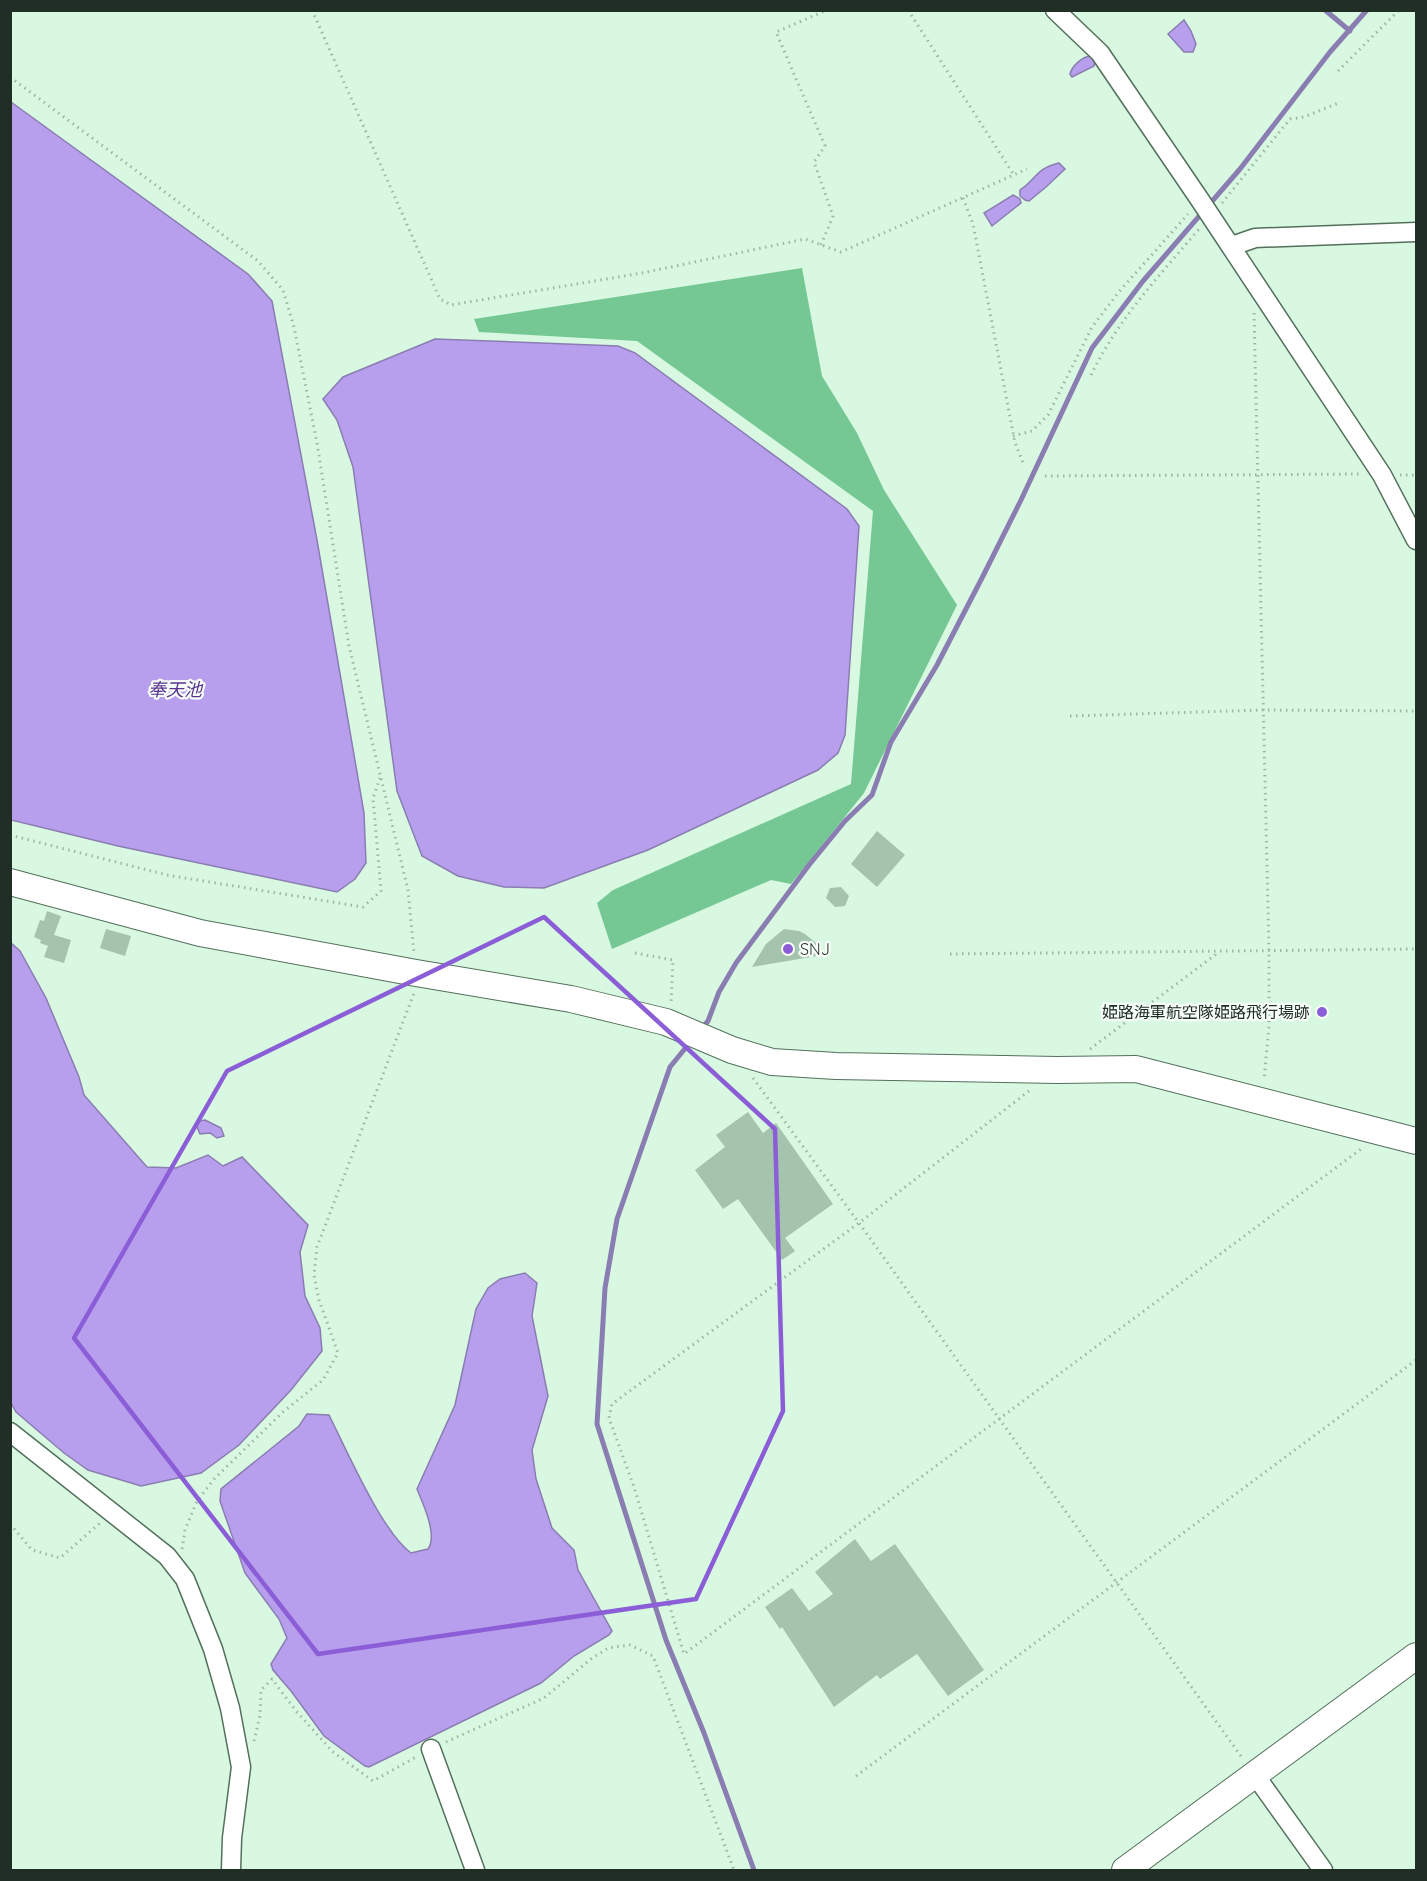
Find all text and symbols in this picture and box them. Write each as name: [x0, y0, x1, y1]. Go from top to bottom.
water label: 奉天池: [148, 678, 204, 701]
place label: SNJ: [800, 939, 830, 959]
marker: SNJ: [781, 942, 795, 956]
place label: 姫路海軍航空隊姫路飛行場跡: [1102, 1002, 1310, 1022]
marker: 姫路海軍航空隊姫路飛行場跡: [1315, 1005, 1329, 1019]

